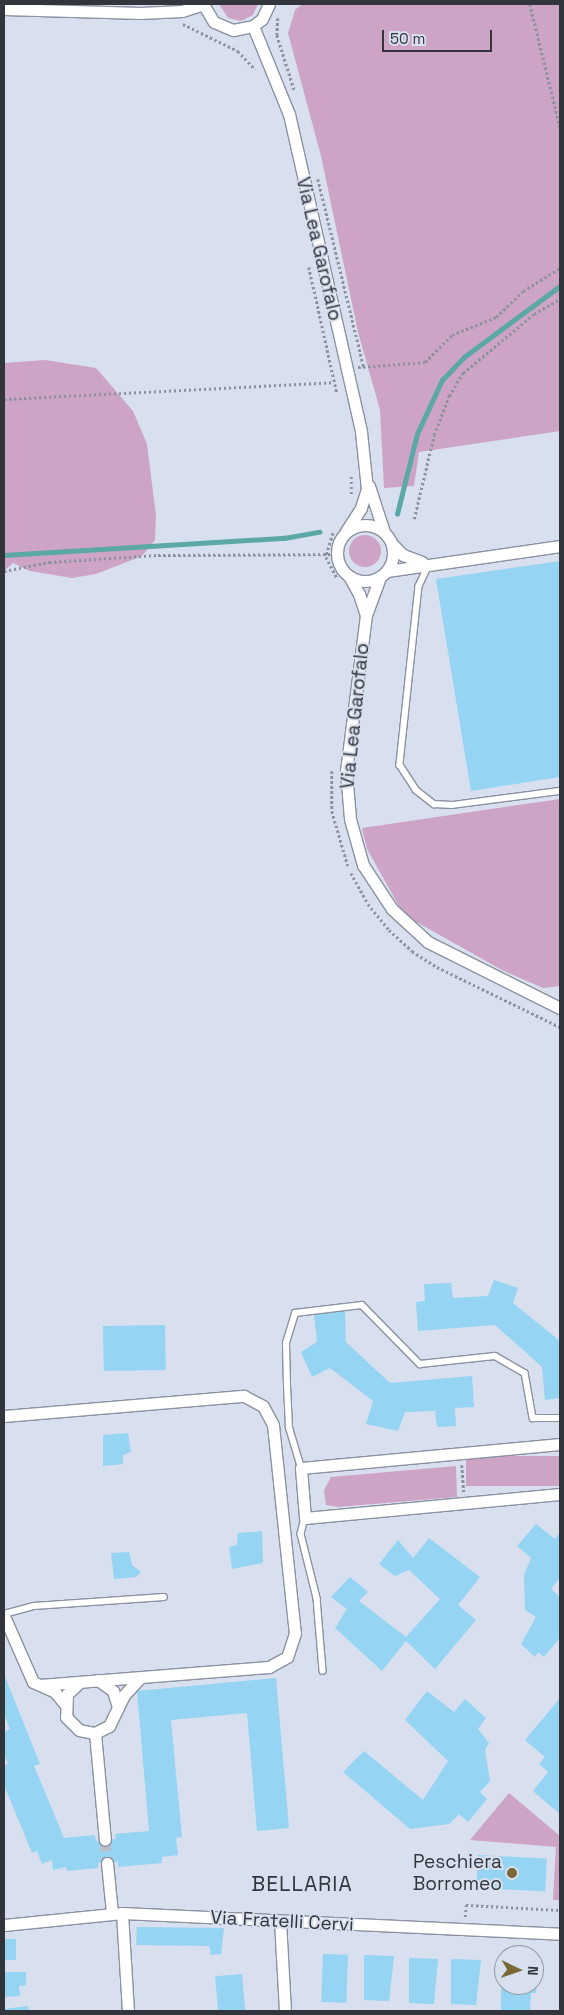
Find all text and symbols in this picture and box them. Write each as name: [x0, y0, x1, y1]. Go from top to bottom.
scale bar: [384, 20, 494, 52]
text: 50 m: [390, 29, 425, 48]
street label: Via Lea Garofalo: [291, 175, 347, 323]
street label: Via Lea Garofalo: [336, 642, 374, 790]
place label: Peschiera Borromeo: [413, 1851, 502, 1895]
marker: Peschiera Borromeo: [506, 1867, 518, 1879]
district label: BELLARIA: [250, 1871, 354, 1897]
street label: Via Fratelli Cervi: [210, 1906, 354, 1936]
north arrow: [494, 1945, 544, 1995]
text: N: [524, 1966, 542, 1976]

